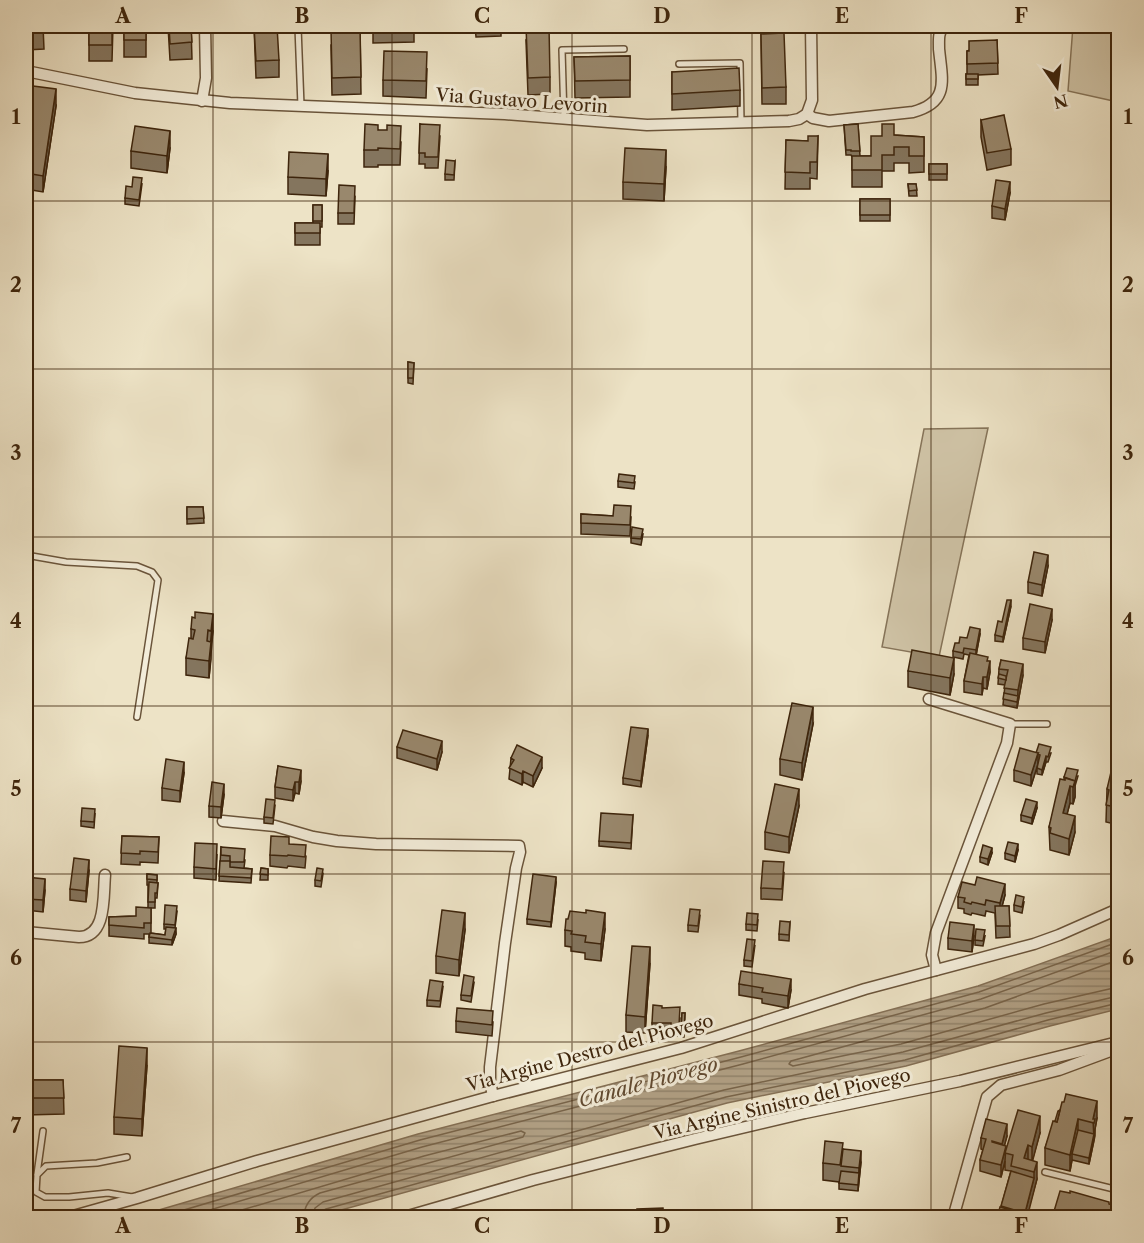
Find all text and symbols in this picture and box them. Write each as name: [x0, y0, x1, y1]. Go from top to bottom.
text: A: [114, 4, 131, 28]
text: B: [295, 4, 310, 28]
text: C: [474, 4, 490, 28]
text: D: [653, 4, 671, 28]
text: E: [835, 4, 849, 28]
text: F: [1014, 4, 1028, 28]
north arrow: [1027, 57, 1087, 117]
street label: Via Gustavo Levorin: [434, 84, 609, 118]
text: N: [1051, 90, 1070, 113]
text: 1: [12, 105, 21, 129]
text: 1: [1124, 105, 1133, 129]
text: 2: [10, 273, 22, 297]
text: 2: [1122, 273, 1134, 297]
text: 3: [10, 441, 22, 465]
text: 3: [1122, 441, 1134, 465]
text: 4: [10, 609, 22, 633]
text: 4: [1122, 609, 1134, 633]
text: 5: [10, 777, 22, 801]
text: 5: [1122, 777, 1134, 801]
text: 6: [10, 946, 22, 970]
text: 6: [1122, 946, 1134, 970]
street label: Via Argine Destro del Piovego: [463, 1009, 716, 1097]
water label: Canale Piovego: [576, 1052, 720, 1112]
street label: Via Argine Sinistro del Piovego: [650, 1064, 913, 1145]
text: 7: [11, 1114, 22, 1138]
text: 7: [1123, 1114, 1134, 1138]
text: A: [114, 1214, 131, 1238]
text: B: [295, 1214, 310, 1238]
text: C: [474, 1214, 490, 1238]
text: D: [653, 1214, 671, 1238]
text: E: [835, 1214, 849, 1238]
text: F: [1014, 1214, 1028, 1238]

